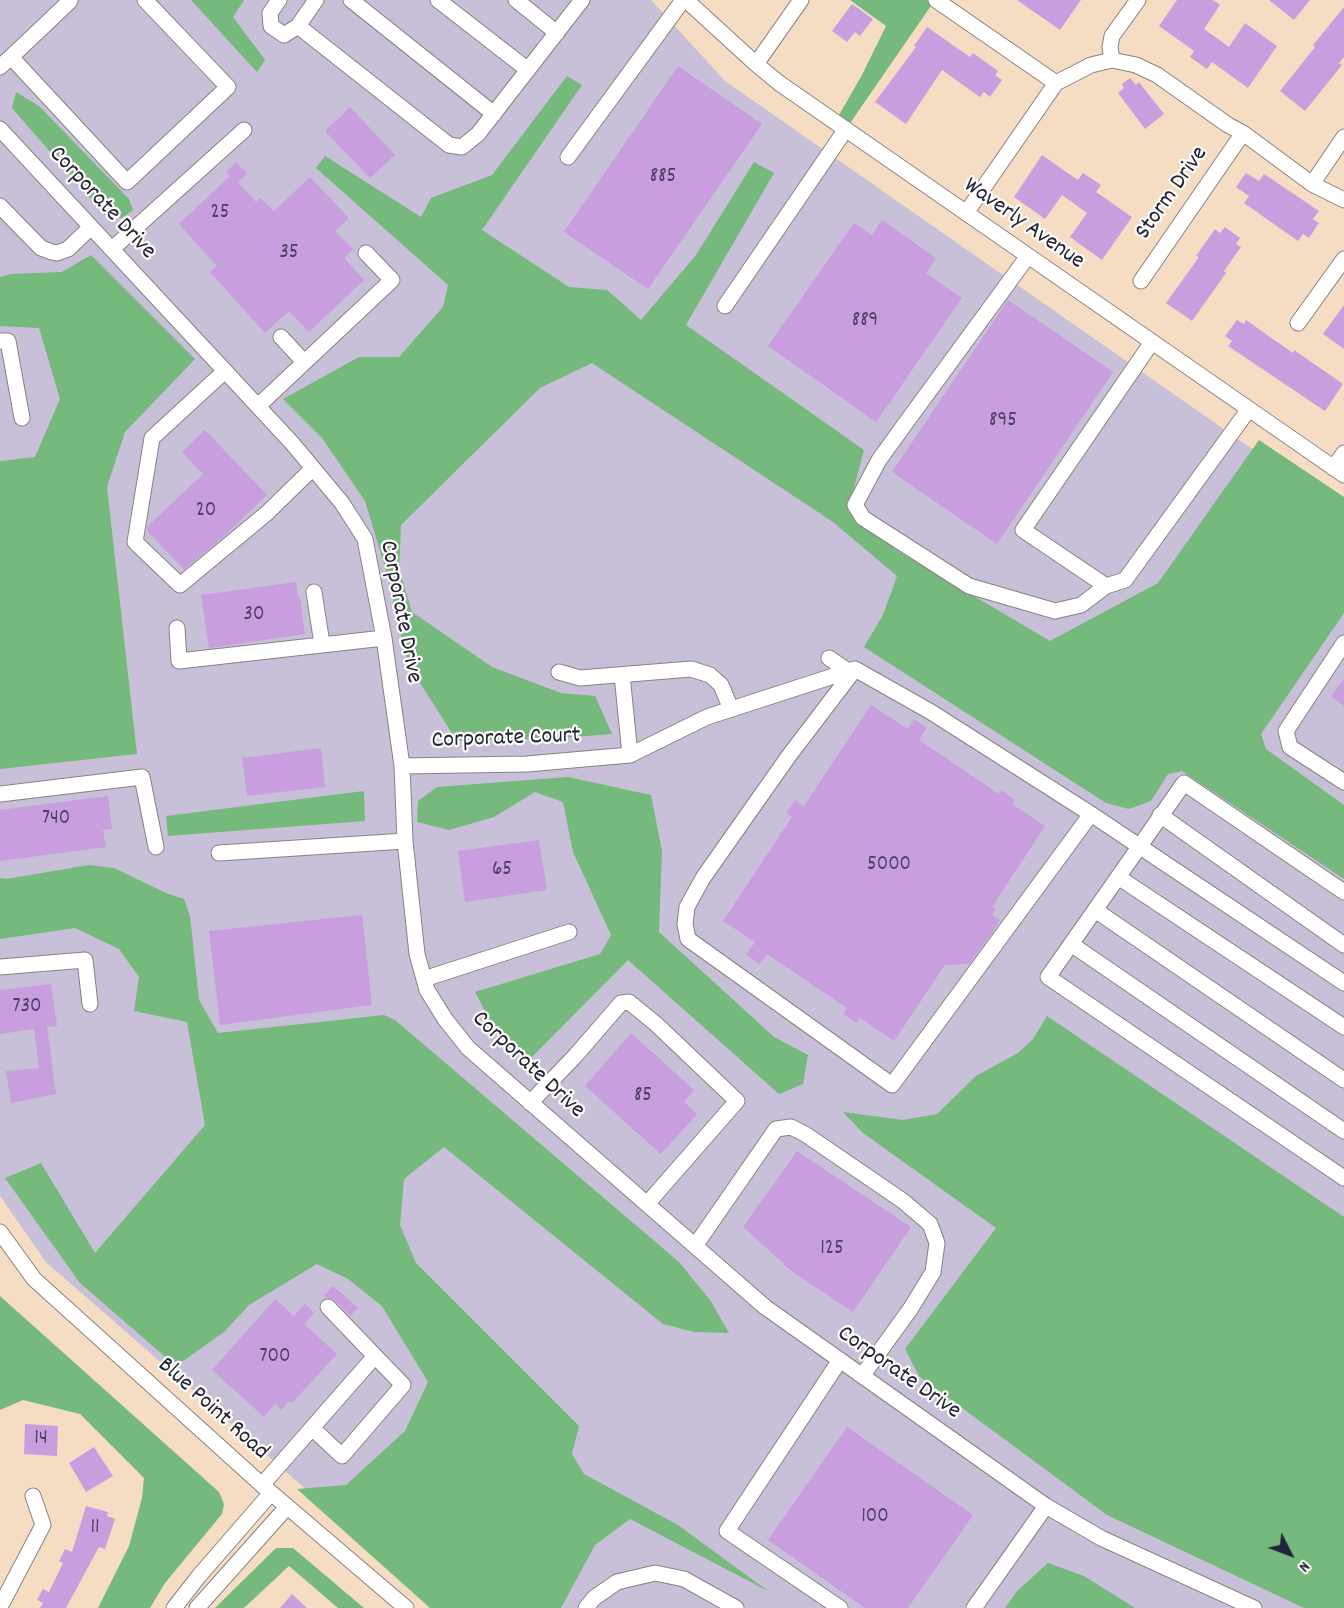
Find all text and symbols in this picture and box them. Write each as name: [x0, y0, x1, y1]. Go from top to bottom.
street label: Corporate Drive: [41, 141, 161, 267]
street label: Storm Drive: [1130, 142, 1216, 246]
house number: 885: [650, 165, 676, 191]
street label: Waverly Avenue: [957, 173, 1089, 277]
house number: 25: [211, 201, 229, 227]
house number: 35: [279, 241, 299, 267]
house number: 889: [852, 309, 878, 335]
house number: 895: [989, 409, 1017, 435]
house number: 20: [196, 499, 216, 525]
street label: Corporate Drive: [371, 538, 427, 686]
house number: 30: [244, 603, 264, 629]
street label: Corporate Court: [431, 723, 581, 757]
house number: 740: [42, 807, 70, 833]
house number: 5000: [867, 853, 911, 879]
house number: 65: [492, 858, 512, 884]
house number: 730: [13, 995, 41, 1021]
street label: Corporate Drive: [464, 1006, 590, 1126]
house number: 85: [634, 1084, 652, 1110]
house number: 125: [820, 1237, 844, 1263]
street label: Corporate Drive: [831, 1321, 965, 1427]
house number: 700: [260, 1345, 290, 1371]
street label: Blue Point Road: [150, 1353, 274, 1467]
house number: 14: [34, 1427, 48, 1453]
house number: 100: [861, 1505, 889, 1531]
house number: 11: [90, 1516, 100, 1542]
north arrow: [1260, 1524, 1320, 1584]
text: N: [1293, 1556, 1315, 1577]

